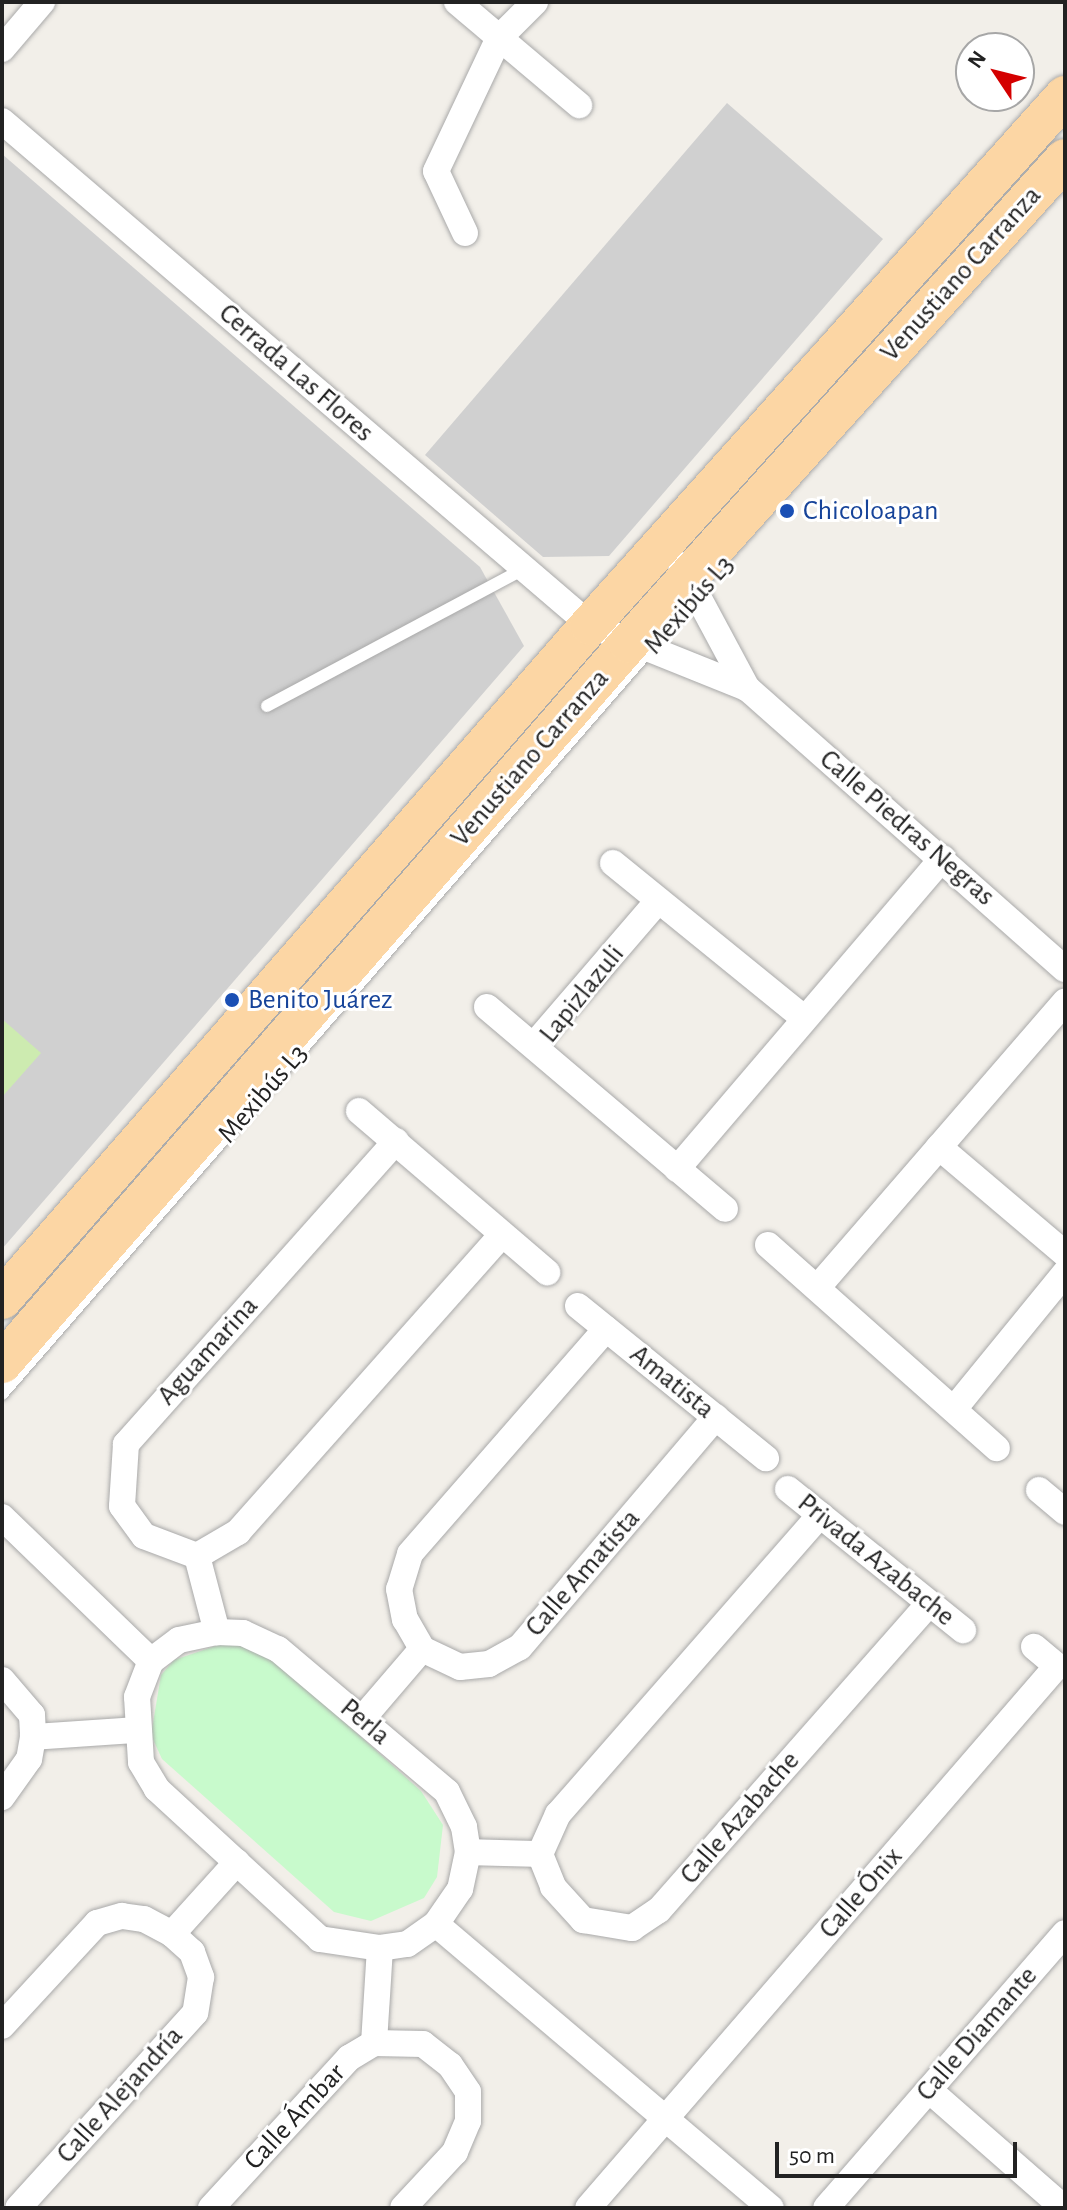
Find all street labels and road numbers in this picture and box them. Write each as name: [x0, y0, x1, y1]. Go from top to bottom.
street label: Venustiano Carranza: [873, 179, 1049, 369]
street label: Cerrada Las Flores: [212, 297, 380, 449]
street label: Mexibús L3: [637, 549, 741, 661]
street label: Venustiano Carranza: [444, 662, 616, 854]
street label: Calle Piedras Negras: [813, 743, 1001, 913]
street label: Lapizlazuli: [532, 938, 632, 1050]
street label: Mexibús L3: [211, 1038, 315, 1150]
street label: Aguamarina: [150, 1290, 266, 1412]
street label: Amatista: [623, 1338, 721, 1426]
street label: Privada Azabache: [791, 1486, 961, 1634]
street label: Calle Amatista: [518, 1502, 648, 1644]
street label: Perla: [333, 1691, 397, 1753]
street label: Calle Azabache: [673, 1745, 807, 1891]
street label: Calle Ónix: [812, 1840, 910, 1946]
street label: Calle Diamante: [909, 1960, 1045, 2108]
street label: Calle Alejandría: [50, 2020, 190, 2170]
street label: Calle Ámbar: [237, 2057, 353, 2177]

